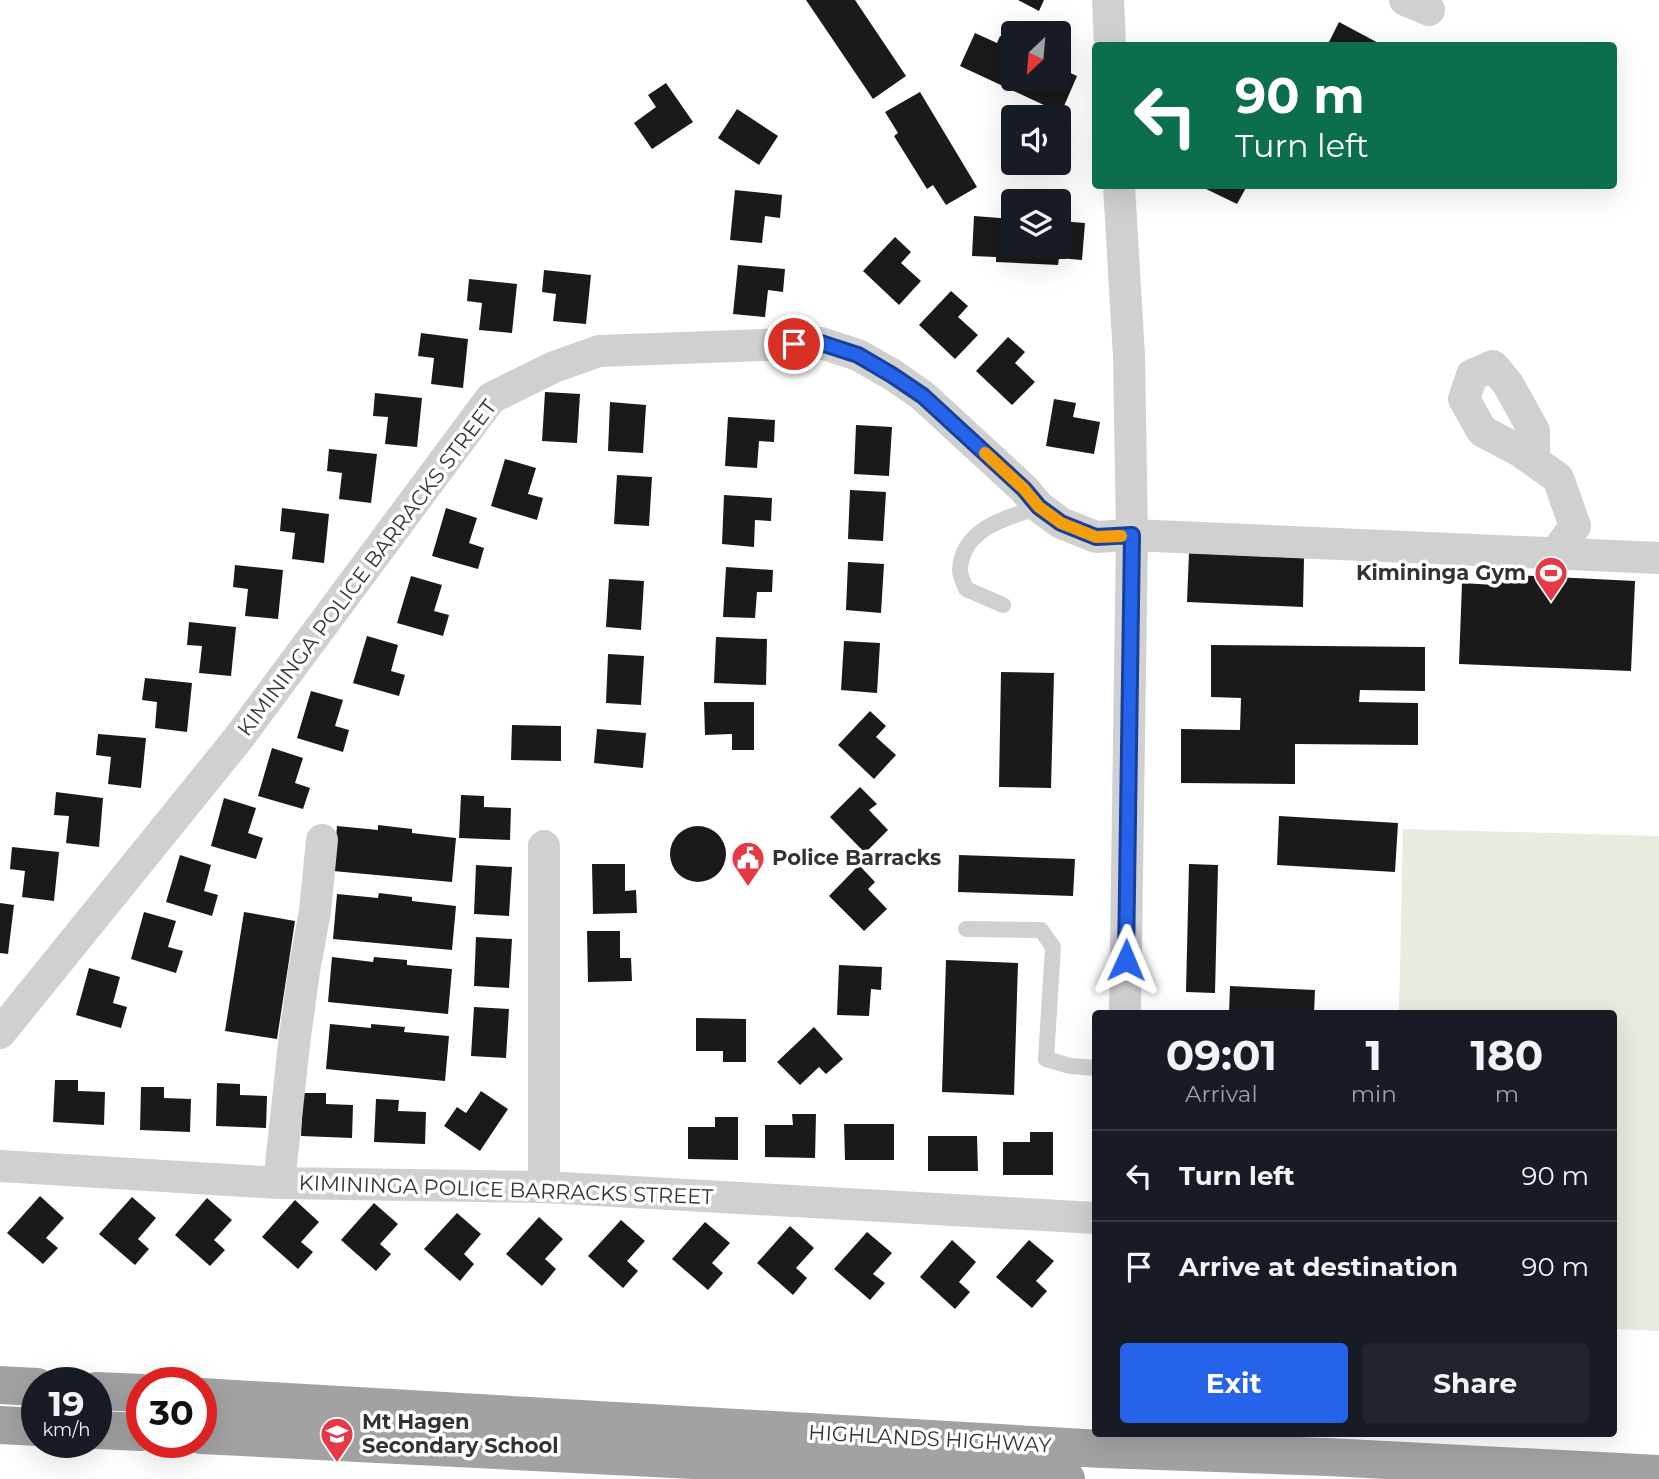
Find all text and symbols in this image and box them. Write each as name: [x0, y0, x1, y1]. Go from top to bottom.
north arrow: [1001, 21, 1071, 91]
map controls: [1001, 21, 1071, 259]
text: 90 m: [1235, 66, 1365, 125]
icon: left: [1120, 70, 1211, 161]
button: sound: [1001, 105, 1071, 175]
text: Turn left: [1235, 126, 1369, 165]
button: layers: [1001, 189, 1071, 259]
pin: [764, 314, 824, 374]
icon: arrive: [775, 325, 813, 363]
street label: KIMININGA POLICE BARRACKS STREET: [232, 395, 501, 741]
sports icon: Kimininga Gym: [1532, 554, 1570, 603]
place label: Kimininga Gym: [1356, 560, 1526, 585]
public building icon: Police Barracks: [729, 839, 767, 888]
place label: Police Barracks: [772, 845, 941, 870]
position arrow: [1089, 923, 1163, 997]
text: 09:01: [1166, 1029, 1277, 1081]
text: 1: [1365, 1029, 1382, 1081]
text: 180: [1471, 1029, 1543, 1081]
text: Arrival: [1185, 1080, 1258, 1108]
text: min: [1351, 1080, 1397, 1108]
text: m: [1495, 1080, 1519, 1108]
icon: left: [1120, 1157, 1158, 1195]
text: Turn left: [1179, 1160, 1295, 1192]
text: 90 m: [1522, 1160, 1589, 1192]
street label: KIMININGA POLICE BARRACKS STREET: [298, 1170, 714, 1209]
icon: arrive: [1120, 1248, 1158, 1286]
text: Arrive at destination: [1179, 1251, 1458, 1283]
text: 90 m: [1522, 1251, 1589, 1283]
button: Exit: [1120, 1343, 1348, 1423]
button: Share: [1362, 1343, 1589, 1423]
speed limit sign: 30: [126, 1367, 217, 1458]
text: 19: [48, 1382, 85, 1425]
place label: Mt Hagen Secondary School: [362, 1409, 558, 1458]
school or university icon: Mt Hagen Secondary School: [318, 1415, 356, 1464]
text: km/h: [42, 1419, 91, 1441]
street label: HIGHLANDS HIGHWAY: [808, 1420, 1053, 1457]

